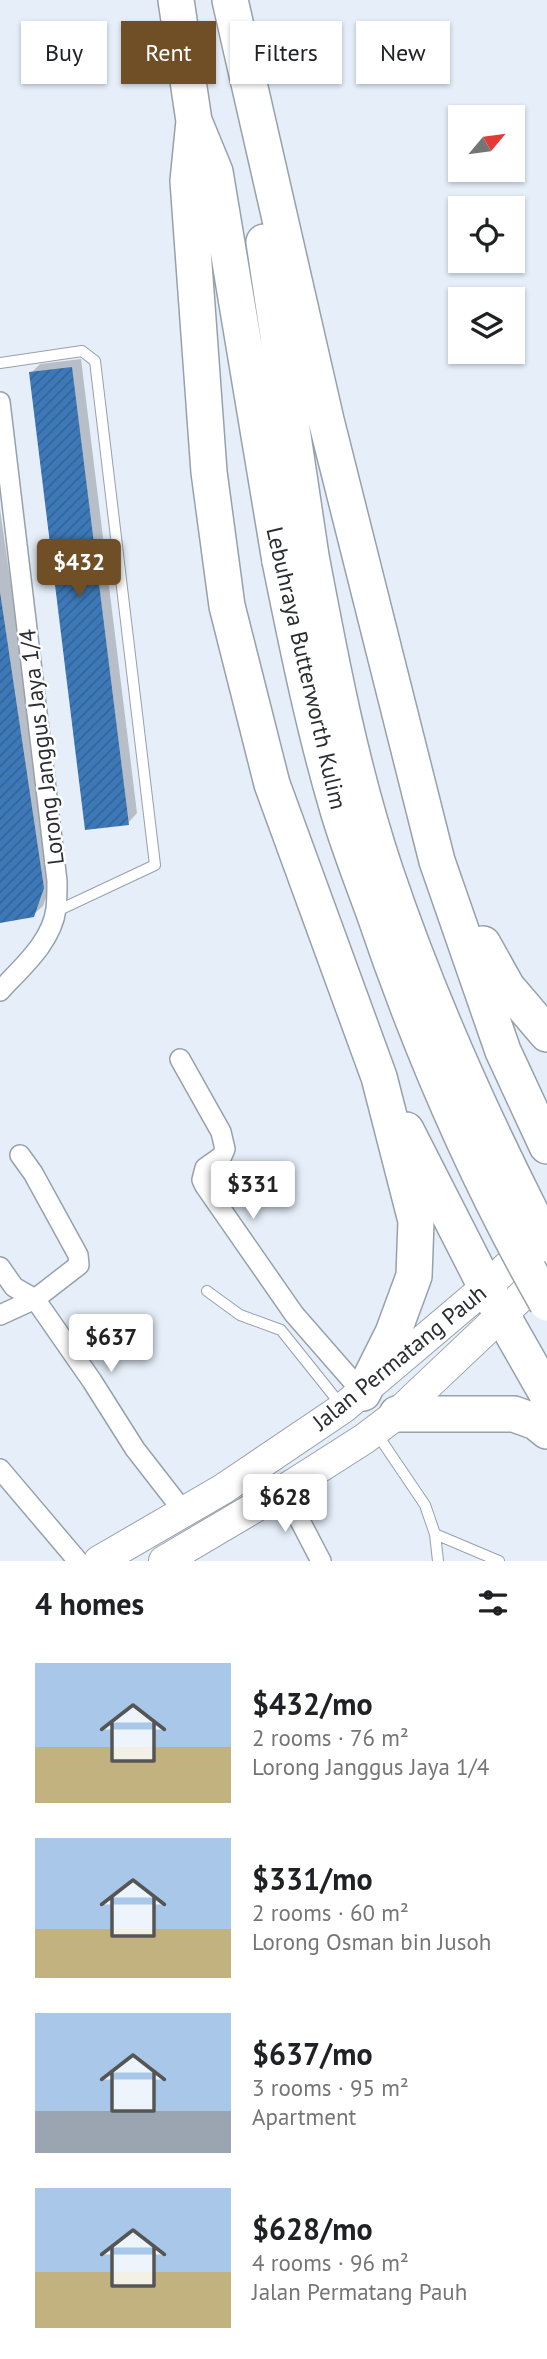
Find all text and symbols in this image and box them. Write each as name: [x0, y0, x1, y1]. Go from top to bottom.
chip: Buy: [21, 21, 107, 84]
chip: Rent: [121, 21, 216, 84]
chip: Filters: [230, 21, 342, 84]
chip: New: [356, 21, 450, 84]
north arrow: [448, 105, 525, 182]
map controls: [448, 105, 525, 364]
button: locate: [448, 196, 525, 273]
button: layers: [448, 287, 525, 364]
street label: Lebuhraya Butterworth Kulim: [260, 524, 354, 812]
pin: $432: [38, 540, 120, 599]
text: $432: [53, 547, 105, 576]
street label: Lorong Janggus Jaya 1/4: [12, 627, 70, 867]
pin: $331: [212, 1162, 294, 1221]
text: $331: [227, 1169, 279, 1198]
street label: Jalan Permatang Pauh: [305, 1278, 492, 1437]
pin: $637: [70, 1314, 152, 1374]
text: $637: [85, 1322, 137, 1351]
pin: $628: [244, 1474, 326, 1534]
text: $628: [259, 1482, 311, 1511]
text: 4 homes: [35, 1584, 144, 1623]
icon: filters: [474, 1584, 512, 1622]
text: $432/mo: [252, 1684, 373, 1723]
icon: home: [91, 1691, 175, 1775]
text: 2 rooms · 76 m²: [252, 1723, 409, 1752]
text: Lorong Janggus Jaya 1/4: [252, 1752, 489, 1781]
text: $331/mo: [252, 1859, 373, 1898]
icon: home: [91, 1866, 175, 1950]
text: 2 rooms · 60 m²: [252, 1898, 409, 1927]
text: Lorong Osman bin Jusoh: [252, 1927, 491, 1956]
text: $637/mo: [252, 2034, 373, 2073]
icon: home: [91, 2041, 175, 2125]
text: 3 rooms · 95 m²: [252, 2073, 409, 2102]
text: Apartment: [252, 2102, 356, 2131]
text: $628/mo: [252, 2209, 373, 2248]
icon: home: [91, 2216, 175, 2300]
text: 4 rooms · 96 m²: [252, 2248, 409, 2277]
text: Jalan Permatang Pauh: [252, 2277, 467, 2306]

